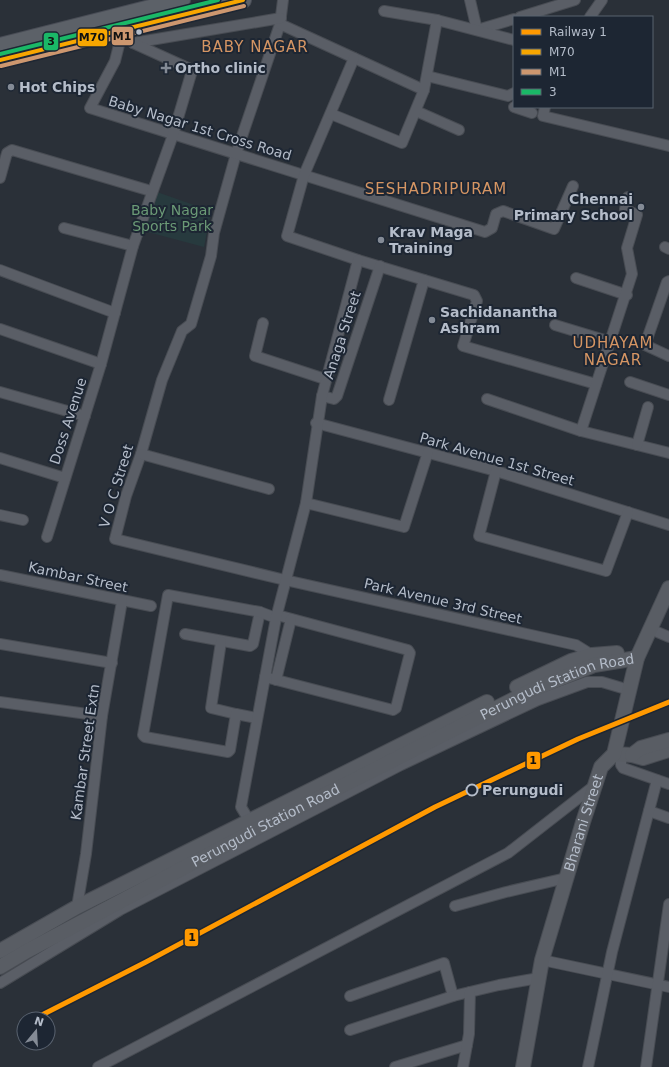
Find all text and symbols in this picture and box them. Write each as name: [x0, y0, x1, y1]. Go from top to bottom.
legend: [513, 16, 653, 108]
text: Railway 1: [549, 25, 607, 39]
line badge: M1: [111, 26, 134, 46]
unlabelled marker: [134, 27, 144, 37]
line badge: M70: [77, 28, 108, 47]
text: M1: [113, 30, 131, 43]
text: M70: [79, 31, 105, 44]
line badge: 3: [43, 32, 59, 51]
text: 3: [47, 35, 55, 48]
district label: BABY NAGAR: [201, 38, 309, 56]
text: M70: [549, 45, 575, 59]
place label: Ortho clinic: [175, 60, 266, 76]
marker: Ortho clinic: [160, 62, 172, 74]
text: M1: [549, 65, 567, 79]
place label: Hot Chips: [19, 79, 95, 95]
marker: Hot Chips: [6, 82, 16, 92]
text: 3: [549, 85, 557, 99]
street label: Baby Nagar 1st Cross Road: [107, 92, 293, 164]
district label: SESHADRIPURAM: [365, 180, 507, 198]
place label: Chennai Primary School: [514, 191, 633, 223]
park label: Baby Nagar Sports Park: [131, 202, 213, 234]
marker: Chennai Primary School: [636, 202, 646, 212]
place label: Krav Maga Training: [389, 224, 473, 256]
marker: Krav Maga Training: [376, 235, 386, 245]
street label: Anaga Street: [320, 289, 364, 381]
place label: Sachidanantha Ashram: [440, 304, 558, 336]
marker: Sachidanantha Ashram: [427, 315, 437, 325]
district label: UDHAYAM NAGAR: [572, 334, 654, 369]
street label: Doss Avenue: [46, 376, 90, 466]
street label: Park Avenue 1st Street: [418, 429, 577, 489]
street label: V O C Street: [96, 442, 136, 530]
street label: Kambar Street: [27, 559, 130, 595]
street label: Park Avenue 3rd Street: [363, 575, 524, 627]
street label: Perungudi Station Road: [477, 651, 635, 723]
street label: Kambar Street Extn: [68, 683, 102, 821]
line badge: 1: [526, 751, 541, 770]
text: 1: [529, 754, 537, 767]
street label: Bharani Street: [561, 772, 606, 873]
street label: Perungudi Station Road: [189, 781, 342, 870]
place label: Perungudi: [482, 782, 563, 798]
marker: Perungudi: [465, 783, 479, 797]
line badge: 1: [184, 928, 199, 947]
text: 1: [188, 931, 196, 944]
north arrow: [16, 1011, 56, 1051]
text: N: [33, 1014, 45, 1030]

